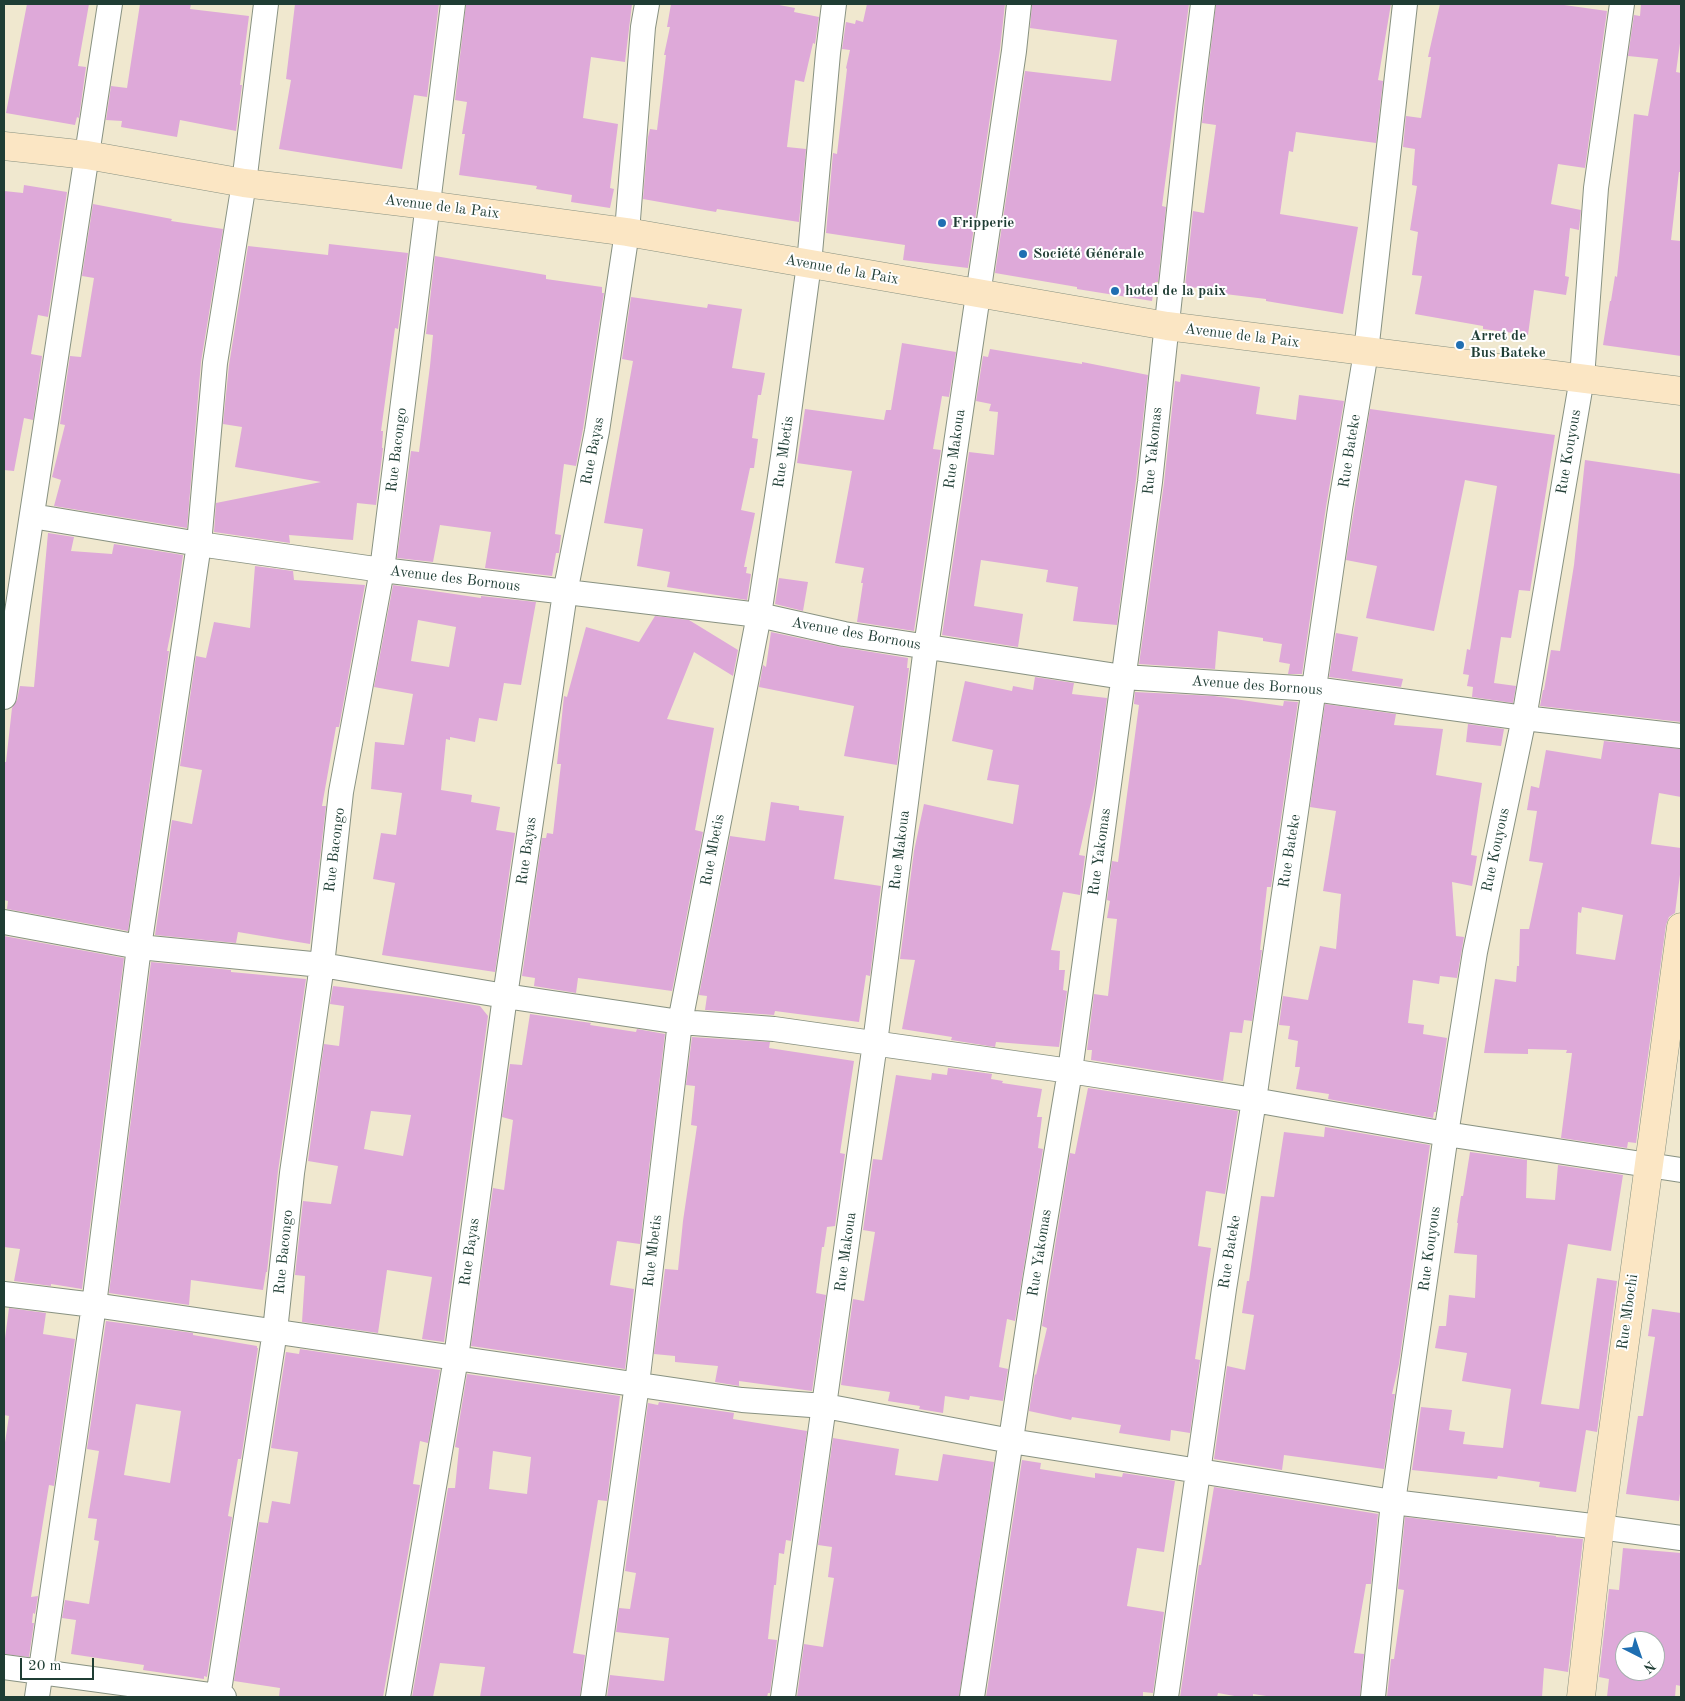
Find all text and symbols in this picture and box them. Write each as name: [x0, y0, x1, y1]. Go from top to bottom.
street label: Avenue de la Paix: [384, 191, 500, 223]
place label: Fripperie: [952, 214, 1014, 232]
marker: Fripperie: [936, 217, 948, 229]
place label: Société Générale: [1033, 245, 1144, 263]
marker: Société Générale: [1017, 248, 1029, 260]
street label: Avenue de la Paix: [784, 251, 900, 289]
place label: hotel de la paix: [1125, 282, 1226, 300]
marker: hotel de la paix: [1109, 285, 1121, 297]
street label: Avenue de la Paix: [1184, 320, 1300, 352]
place label: Arret de Bus Bateke: [1470, 327, 1546, 362]
marker: Arret de Bus Bateke: [1454, 339, 1466, 351]
street label: Rue Yakomas: [1139, 406, 1167, 496]
street label: Rue Bacongo: [383, 407, 411, 493]
street label: Rue Makoua: [940, 408, 970, 490]
street label: Rue Kouyous: [1553, 408, 1585, 496]
street label: Rue Bateke: [1335, 413, 1365, 489]
street label: Rue Mbetis: [770, 415, 798, 489]
street label: Rue Bayas: [578, 416, 608, 486]
street label: Avenue des Bornous: [389, 562, 521, 596]
street label: Avenue des Bornous: [790, 614, 922, 654]
street label: Avenue des Bornous: [1191, 672, 1323, 700]
street label: Rue Kouyous: [1478, 806, 1514, 894]
street label: Rue Bacongo: [321, 807, 349, 893]
street label: Rue Yakomas: [1085, 807, 1115, 897]
street label: Rue Makoua: [886, 809, 914, 891]
street label: Rue Mbetis: [697, 813, 729, 887]
street label: Rue Bateke: [1275, 813, 1305, 889]
street label: Rue Bayas: [513, 816, 541, 886]
street label: Rue Kouyous: [1415, 1205, 1445, 1293]
street label: Rue Yakomas: [1024, 1208, 1056, 1298]
street label: Rue Bacongo: [271, 1209, 297, 1295]
street label: Rue Makoua: [831, 1211, 861, 1293]
street label: Rue Mbetis: [640, 1214, 666, 1288]
street label: Rue Bateke: [1215, 1214, 1245, 1290]
street label: Rue Bayas: [456, 1217, 484, 1287]
street label: Rue Mbochi: [1614, 1273, 1642, 1351]
north arrow: [1615, 1631, 1665, 1681]
scale bar: [22, 1648, 96, 1680]
text: N: [1641, 1658, 1658, 1675]
text: 20 m: [28, 1659, 62, 1674]

